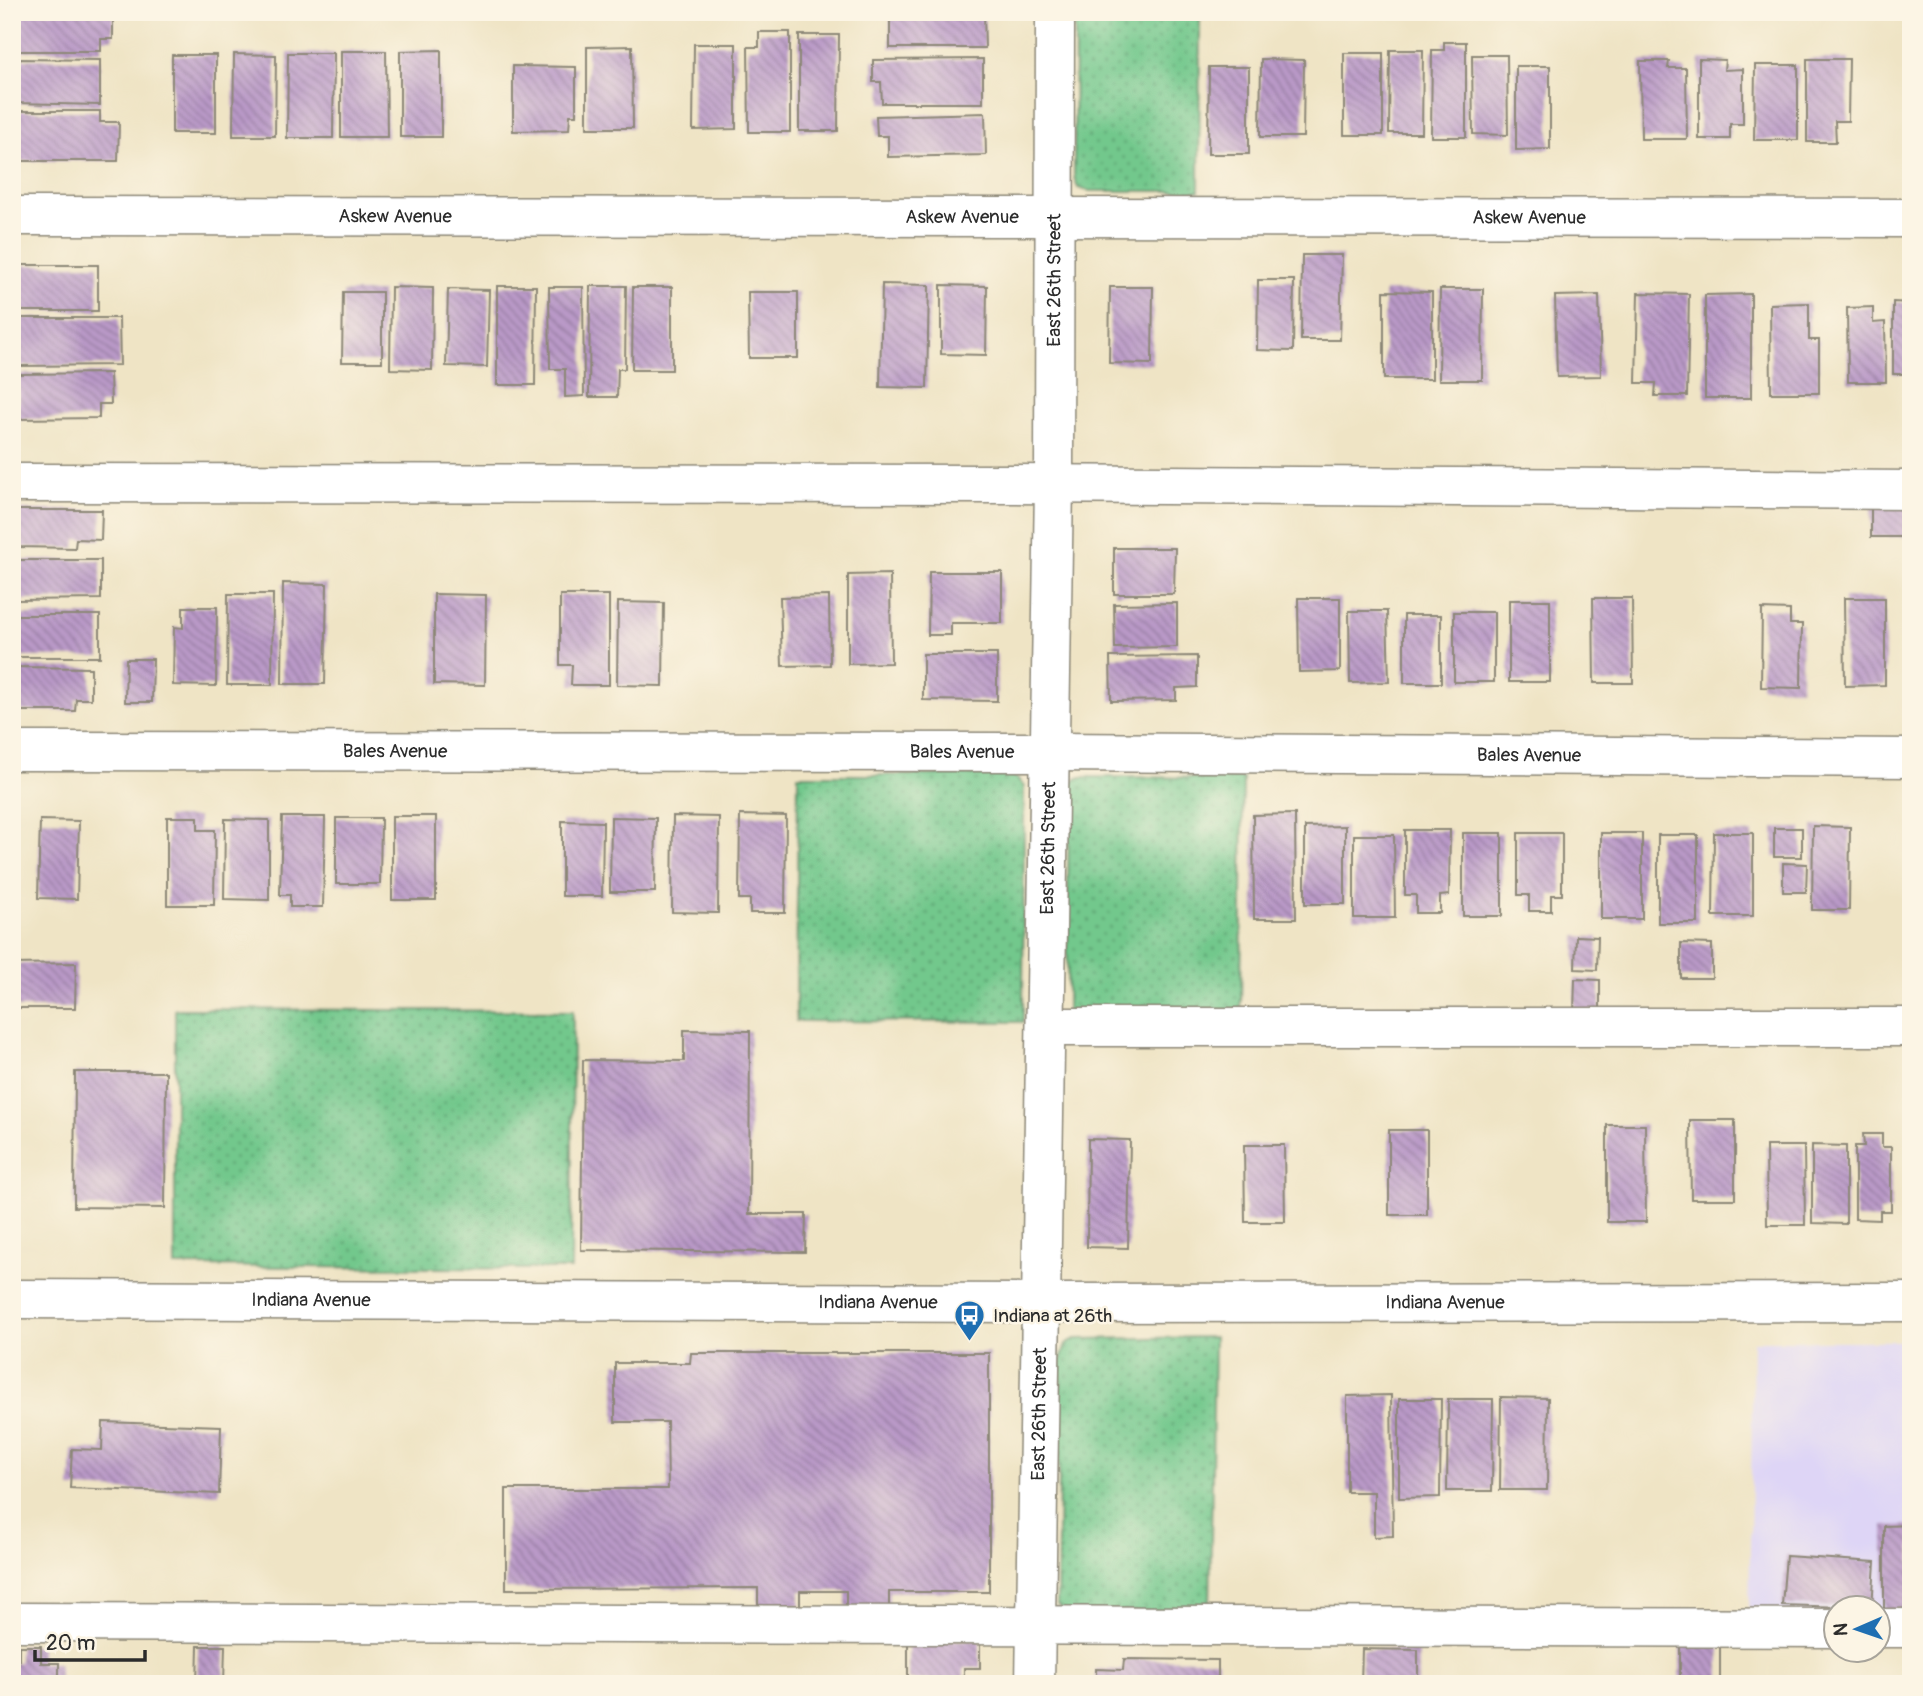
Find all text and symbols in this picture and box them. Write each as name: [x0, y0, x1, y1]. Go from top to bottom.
street label: Askew Avenue: [338, 204, 452, 228]
street label: Askew Avenue: [905, 205, 1019, 229]
street label: Askew Avenue: [1472, 206, 1586, 230]
street label: East 26th Street: [1042, 213, 1067, 347]
street label: Bales Avenue: [343, 739, 448, 763]
street label: Bales Avenue: [910, 740, 1015, 764]
street label: Bales Avenue: [1477, 743, 1582, 768]
street label: East 26th Street: [1035, 781, 1061, 915]
street label: Indiana Avenue: [251, 1288, 371, 1312]
street label: Indiana Avenue: [818, 1290, 938, 1315]
street label: Indiana Avenue: [1385, 1290, 1505, 1315]
bus stop icon: Indiana at 26th: [953, 1299, 987, 1343]
place label: Indiana at 26th: [993, 1304, 1112, 1328]
street label: East 26th Street: [1026, 1347, 1052, 1481]
north arrow: [1822, 1594, 1892, 1664]
scale bar: [35, 1619, 145, 1663]
text: N: [1829, 1623, 1853, 1636]
text: 20 m: [46, 1630, 95, 1657]

